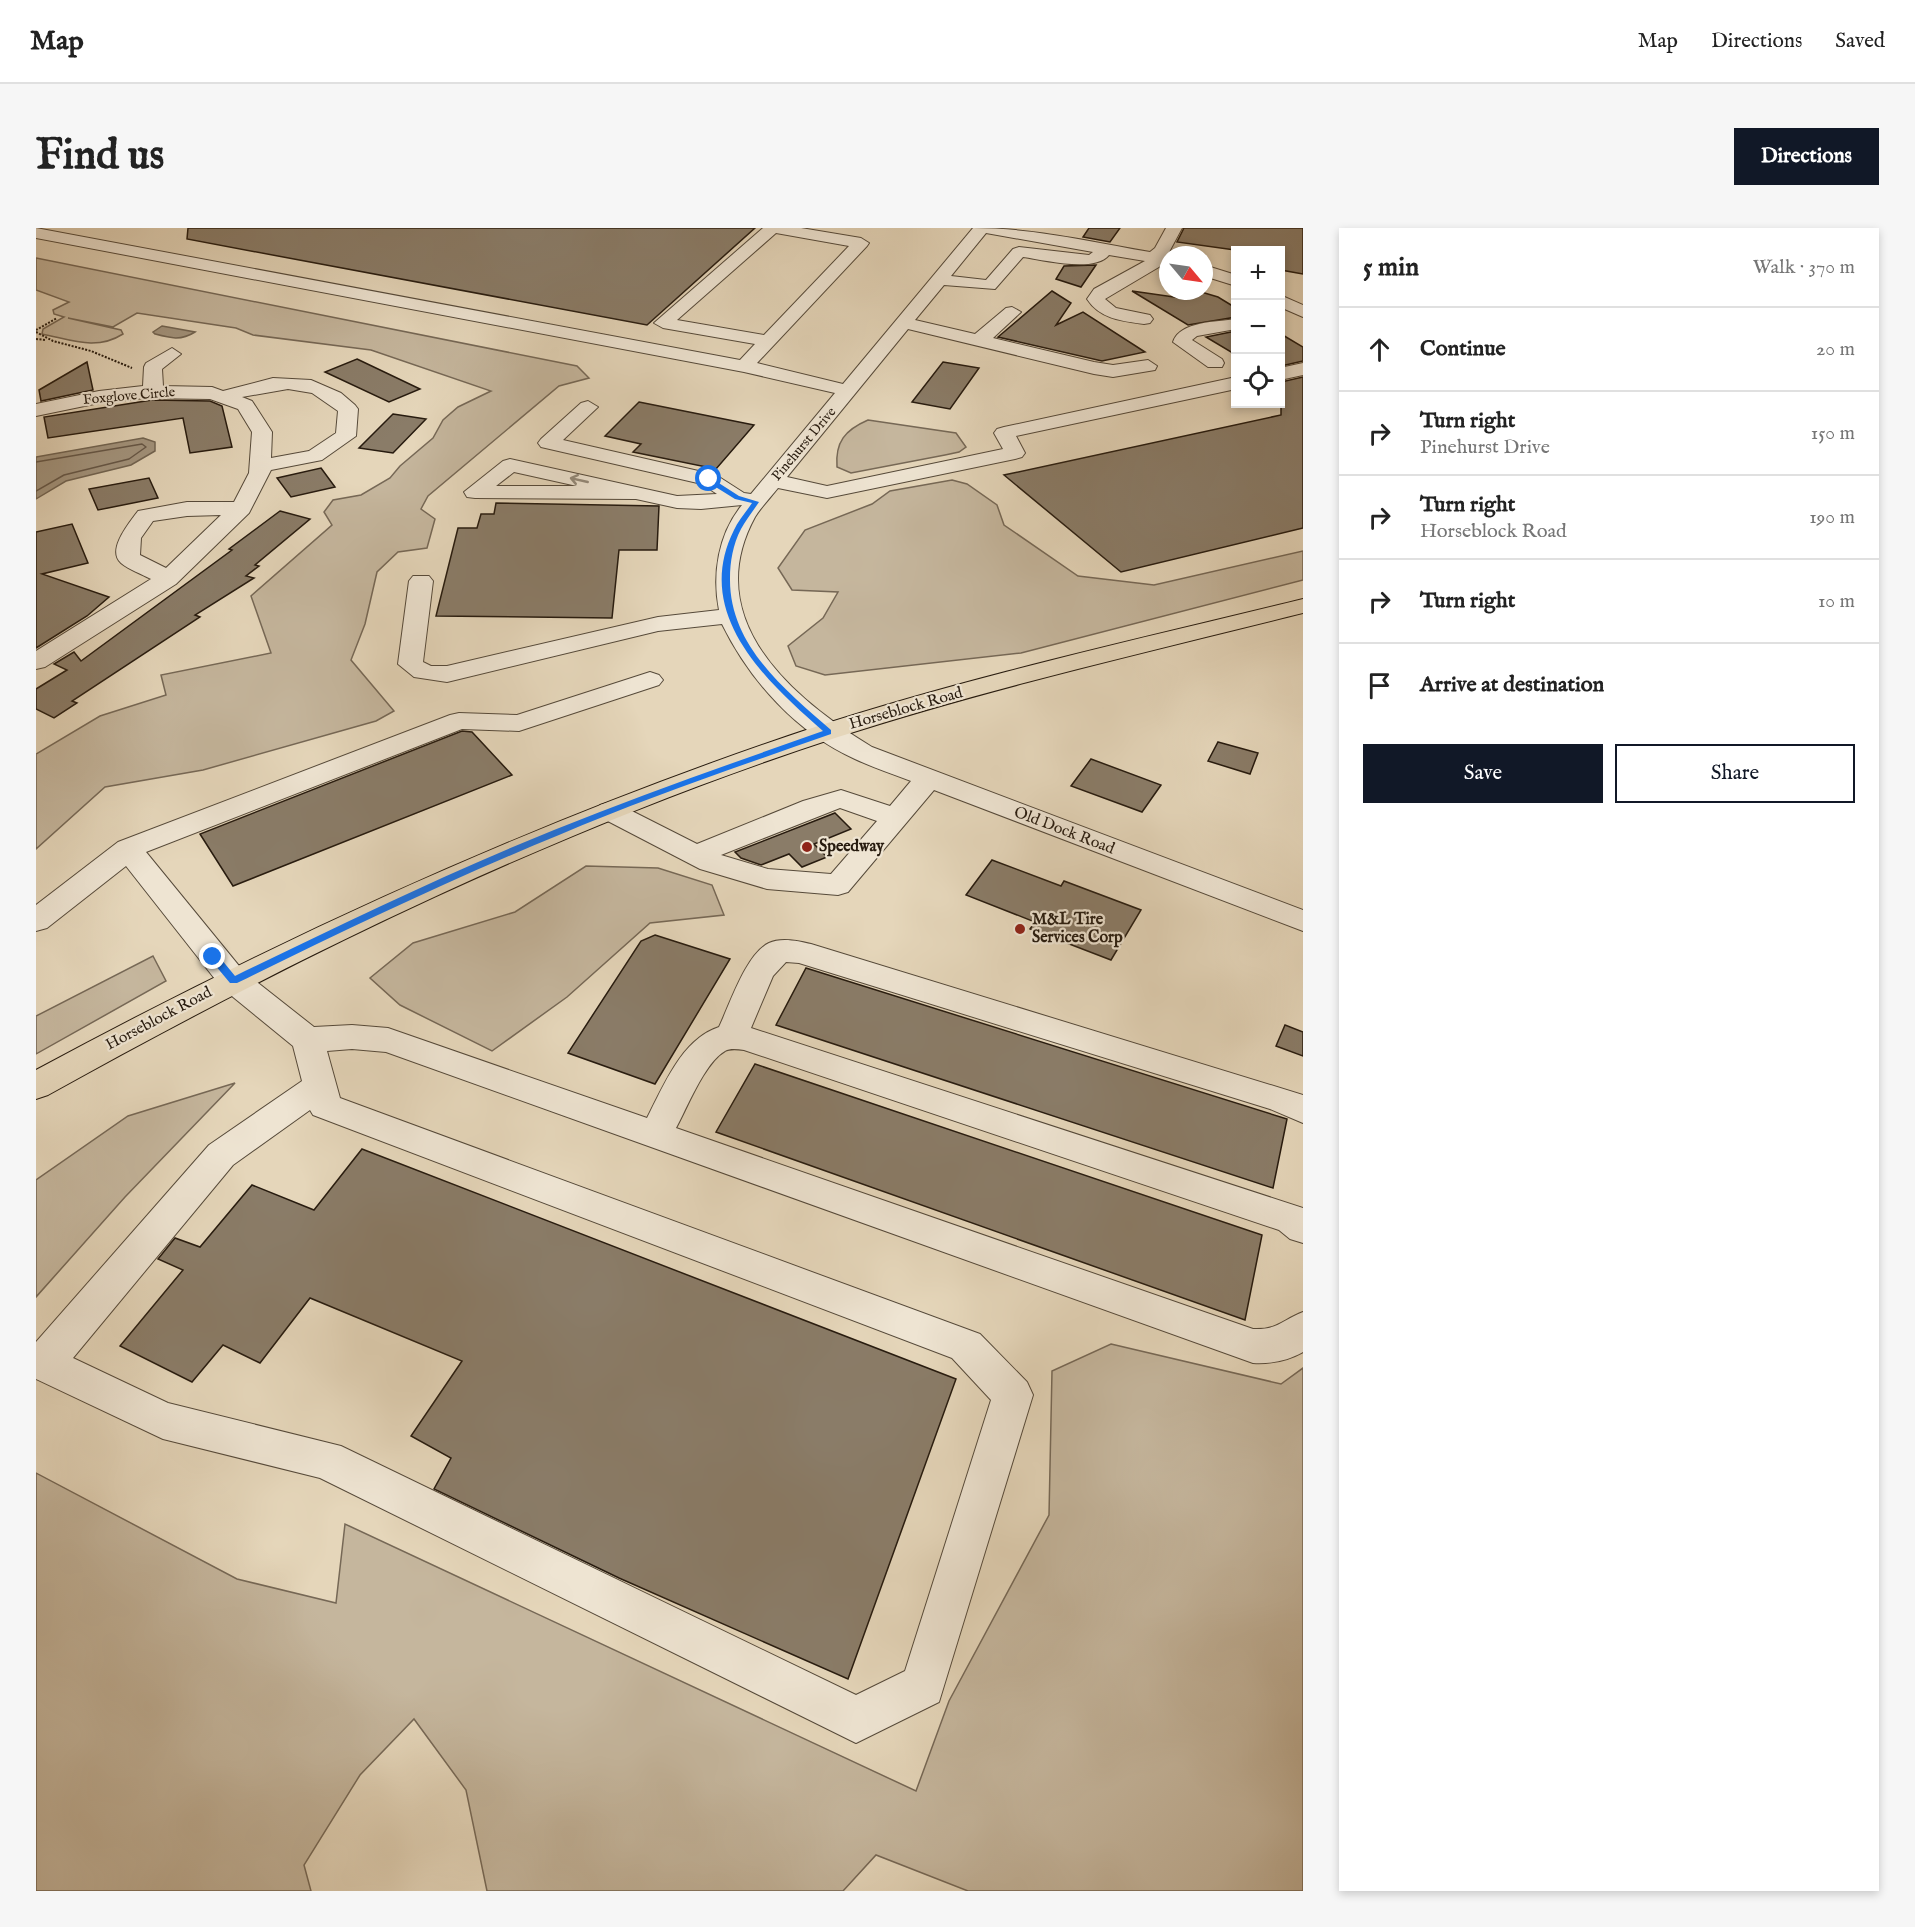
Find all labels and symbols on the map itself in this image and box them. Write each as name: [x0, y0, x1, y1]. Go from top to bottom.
north arrow: [1159, 246, 1213, 300]
street label: Foxglove Circle: [82, 383, 176, 409]
street label: Pinehurst Drive: [768, 403, 840, 485]
route start: [695, 465, 721, 491]
one-way arrow: [570, 474, 589, 486]
street label: Horseblock Road: [847, 683, 966, 735]
street label: Old Dock Road: [1011, 803, 1118, 860]
place label: Speedway: [819, 837, 885, 857]
marker: Speedway: [800, 840, 814, 854]
place label: M&L Tire Services Corp: [1032, 910, 1123, 948]
marker: M&L Tire Services Corp: [1013, 922, 1027, 936]
route end: [199, 943, 225, 969]
street label: Horseblock Road: [102, 982, 216, 1055]

